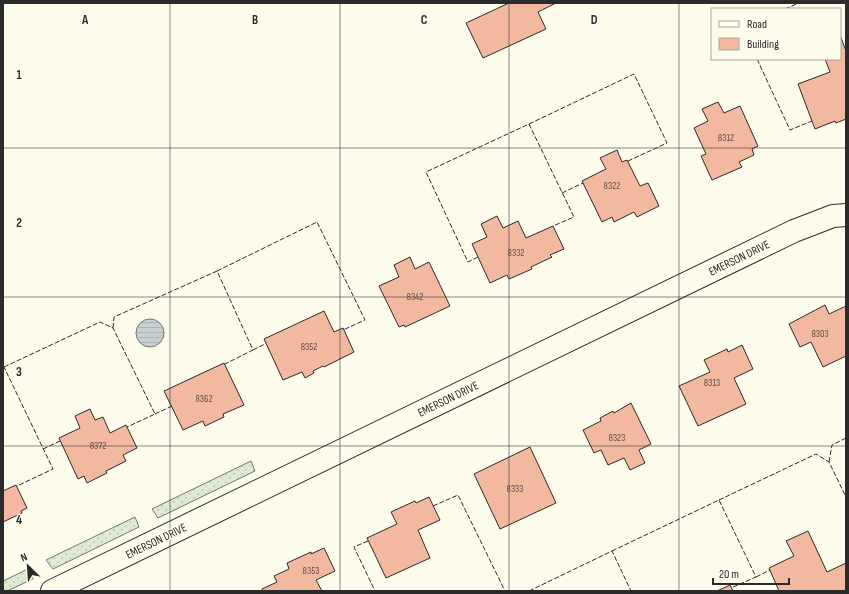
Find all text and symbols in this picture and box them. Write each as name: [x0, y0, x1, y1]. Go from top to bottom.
legend: [711, 8, 841, 60]
text: A: [81, 12, 89, 28]
text: B: [252, 12, 258, 28]
text: C: [421, 12, 428, 28]
text: D: [591, 12, 598, 28]
text: Road: [747, 17, 767, 32]
text: Building: [747, 37, 779, 52]
text: 1: [16, 67, 22, 83]
house number: 8312: [718, 132, 734, 144]
house number: 8322: [604, 180, 620, 192]
text: 2: [16, 215, 22, 231]
street label: EMERSON DRIVE: [706, 237, 772, 280]
house number: 8332: [508, 247, 524, 259]
house number: 8342: [407, 291, 423, 303]
house number: 8303: [811, 328, 829, 340]
house number: 8352: [301, 341, 317, 353]
text: 3: [16, 364, 22, 380]
house number: 8313: [704, 377, 720, 389]
street label: EMERSON DRIVE: [415, 378, 481, 421]
house number: 8362: [195, 393, 213, 405]
house number: 8323: [609, 432, 625, 444]
house number: 8372: [90, 440, 106, 452]
house number: 8333: [507, 483, 523, 495]
text: 4: [16, 512, 22, 528]
street label: EMERSON DRIVE: [123, 520, 189, 563]
north arrow: [8, 546, 48, 586]
text: N: [19, 550, 30, 565]
scale bar: [713, 560, 789, 586]
house number: 8353: [303, 565, 319, 577]
text: 20 m: [719, 567, 739, 582]

